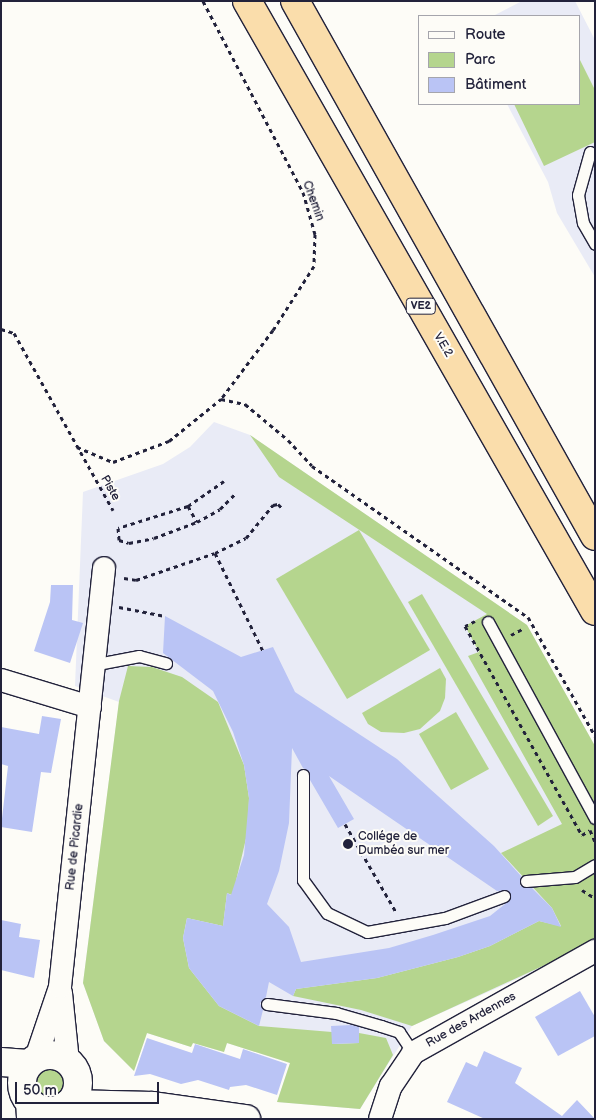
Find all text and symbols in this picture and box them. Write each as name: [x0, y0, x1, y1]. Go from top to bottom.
legend: [418, 15, 581, 105]
text: Route: [465, 25, 505, 44]
text: Parc: [465, 50, 495, 69]
text: Bâtiment: [465, 75, 526, 94]
street label: Chemin: [299, 179, 327, 223]
road number: VE2: [405, 298, 437, 314]
street label: V.E.2: [430, 330, 456, 360]
street label: Piste: [97, 473, 123, 503]
street label: Rue de Picardie: [63, 803, 87, 891]
place label: Collége de Dumbéa sur mer: [358, 830, 449, 858]
marker: Collége de Dumbéa sur mer: [342, 838, 354, 850]
street label: Rue des Ardennes: [423, 989, 519, 1051]
scale bar: [18, 1072, 161, 1104]
text: 50 m: [23, 1081, 57, 1100]

